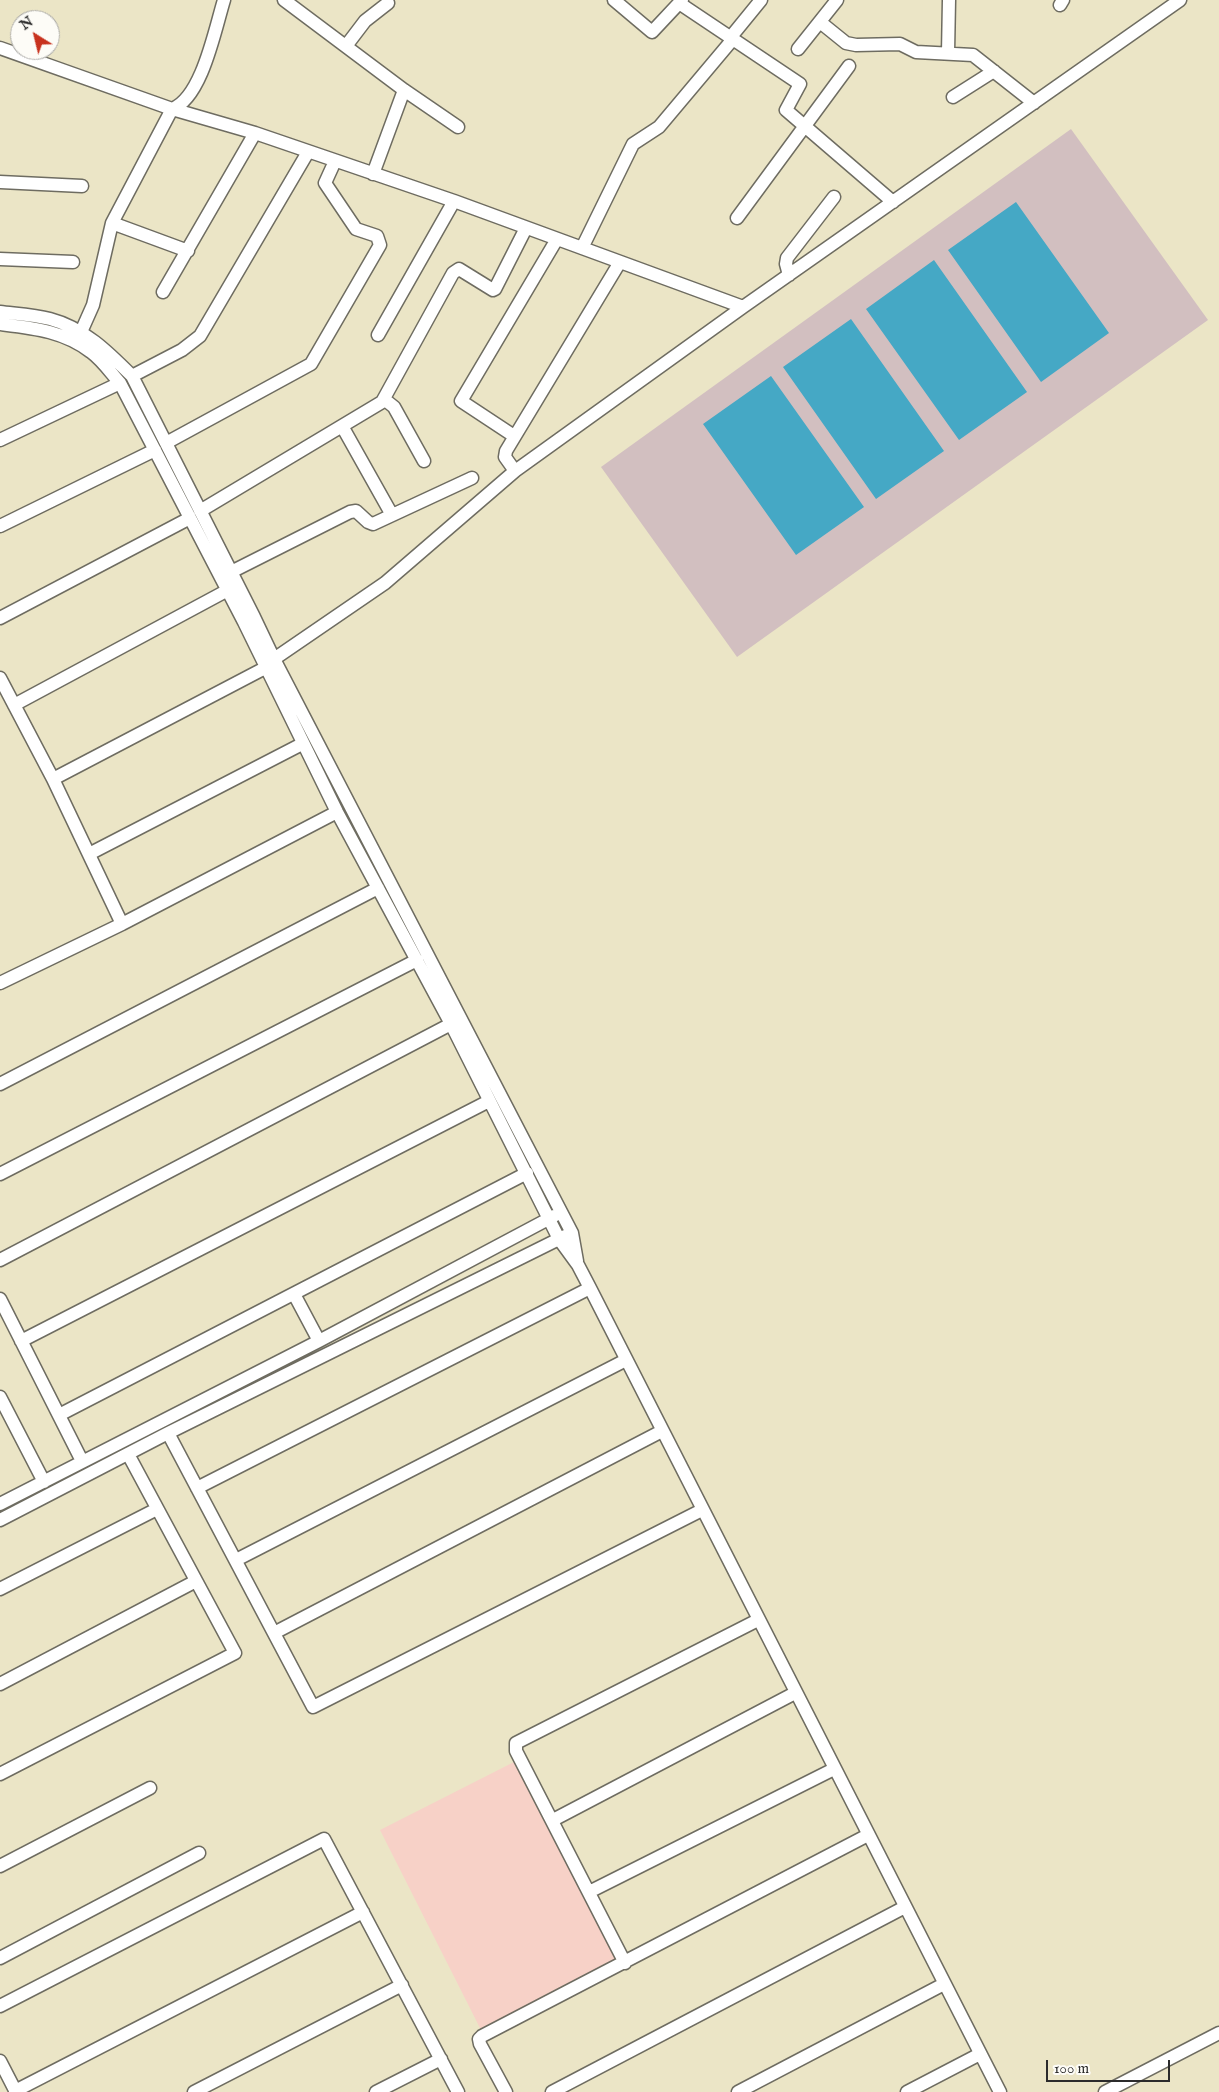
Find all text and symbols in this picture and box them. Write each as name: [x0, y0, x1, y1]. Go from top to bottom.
north arrow: [10, 10, 60, 60]
text: N: [17, 13, 37, 35]
scale bar: [1049, 2050, 1173, 2082]
text: 100 m: [1054, 2059, 1089, 2078]

